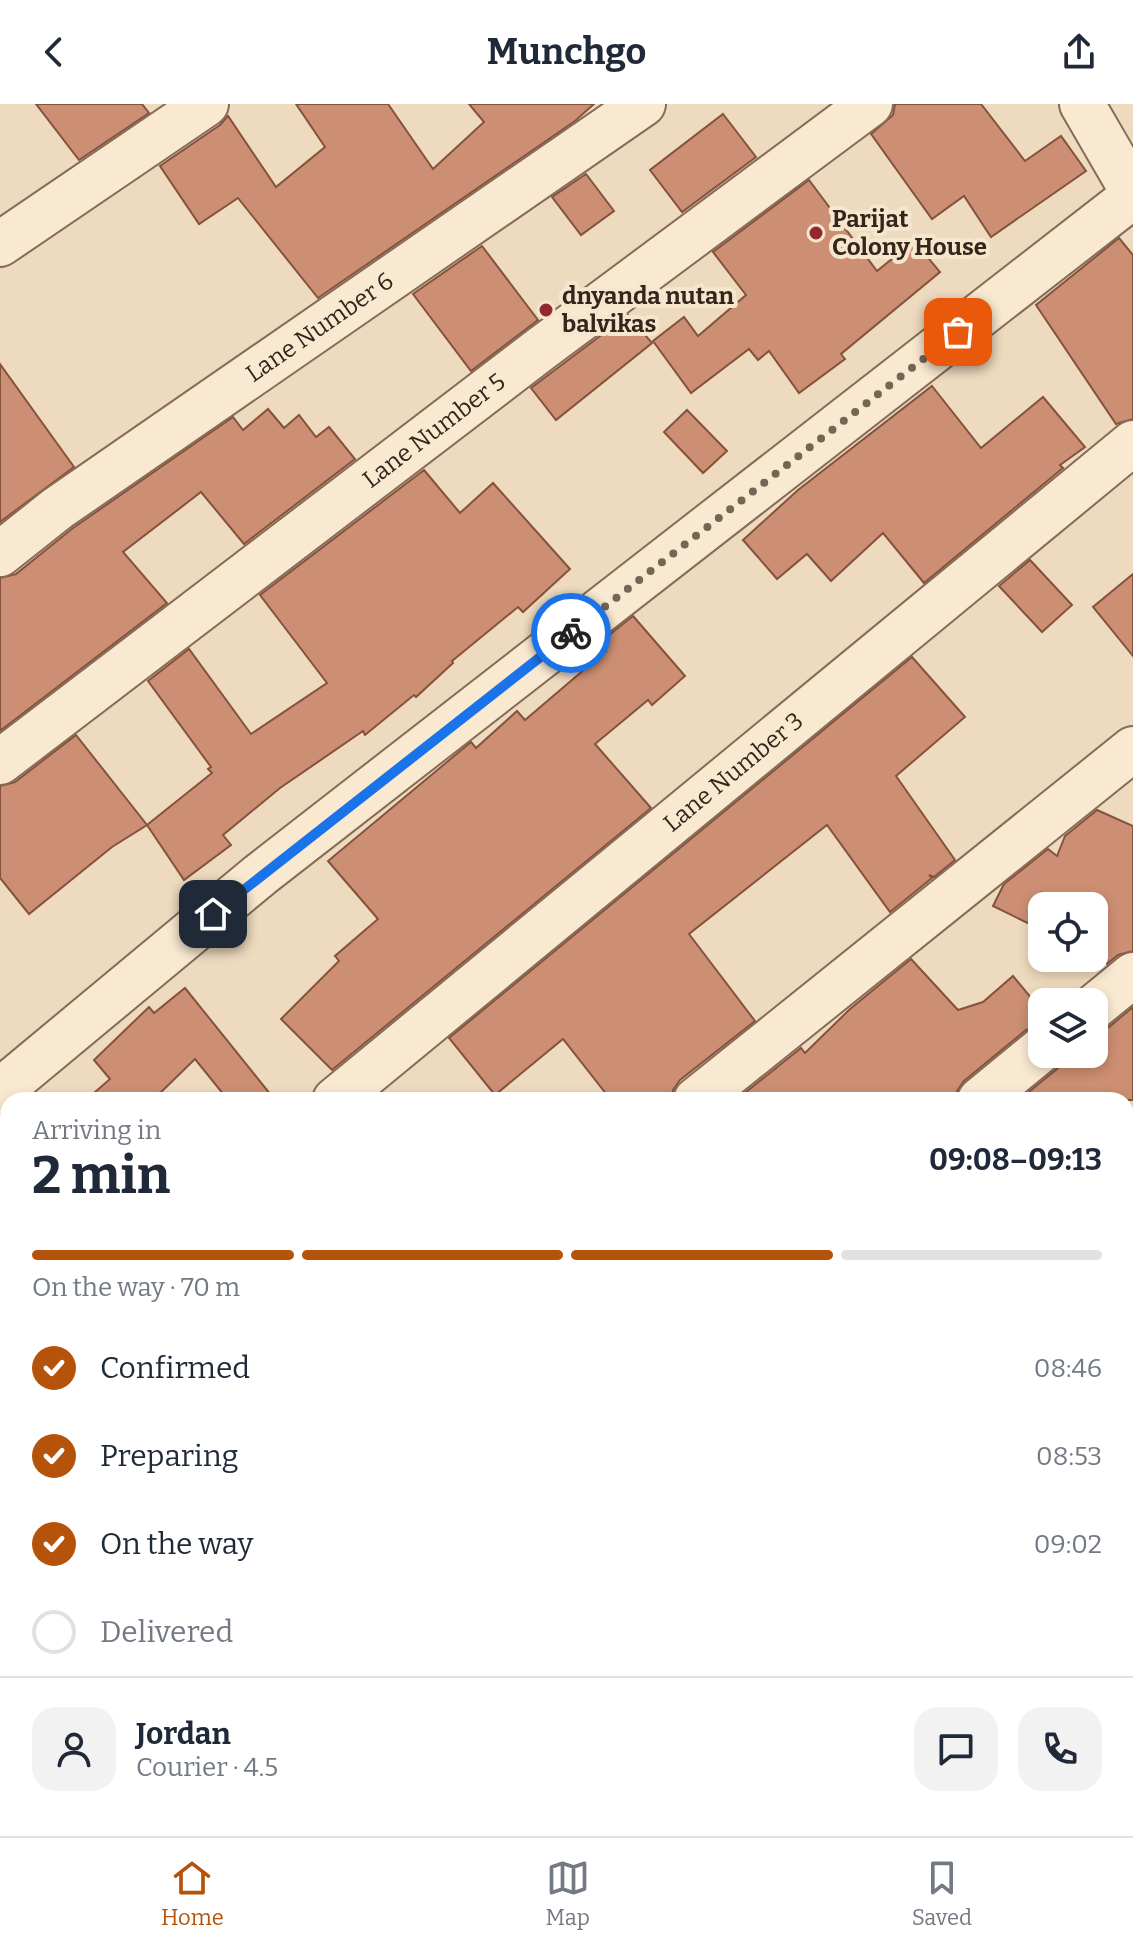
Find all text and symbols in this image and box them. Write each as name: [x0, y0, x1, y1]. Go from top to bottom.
icon: back: [32, 30, 76, 74]
text: Munchgo: [487, 30, 646, 74]
icon: share: [1057, 30, 1101, 74]
place label: Parijat Colony House: [832, 205, 987, 261]
marker: Parijat Colony House: [807, 224, 825, 242]
street label: Lane Number 6: [241, 267, 399, 388]
place label: dnyanda nutan balvikas: [562, 282, 734, 338]
pin: [924, 298, 992, 366]
marker: dnyanda nutan balvikas: [537, 301, 555, 319]
icon: bag: [936, 310, 980, 354]
street label: Lane Number 5: [357, 367, 510, 494]
courier: [531, 593, 611, 673]
icon: bike: [549, 611, 593, 655]
street label: Lane Number 3: [658, 706, 809, 838]
pin: [179, 880, 247, 948]
icon: home: [191, 892, 235, 936]
map controls: [1028, 892, 1108, 1068]
button: locate: [1028, 892, 1108, 972]
button: layers: [1028, 988, 1108, 1068]
text: Arriving in: [32, 1115, 161, 1146]
text: 09:08–09:13: [929, 1142, 1102, 1178]
text: 2 min: [32, 1144, 170, 1207]
text: On the way · 70 m: [32, 1272, 240, 1303]
icon: check: [32, 1346, 76, 1390]
text: Confirmed: [100, 1350, 250, 1386]
text: 08:46: [1034, 1353, 1102, 1384]
icon: check: [32, 1434, 76, 1478]
text: Preparing: [100, 1438, 238, 1474]
text: 08:53: [1036, 1441, 1102, 1472]
icon: check: [32, 1522, 76, 1566]
text: On the way: [100, 1526, 253, 1562]
text: 09:02: [1034, 1529, 1102, 1560]
text: Delivered: [100, 1614, 233, 1650]
button: person: [32, 1707, 116, 1791]
button: chat: [914, 1707, 998, 1791]
button: phone: [1018, 1707, 1102, 1791]
text: Jordan: [136, 1716, 231, 1752]
text: Courier · 4.5: [136, 1752, 278, 1783]
tab: Home: [161, 1856, 224, 1931]
tab: Map: [546, 1856, 590, 1931]
tab: Saved: [912, 1856, 972, 1931]

